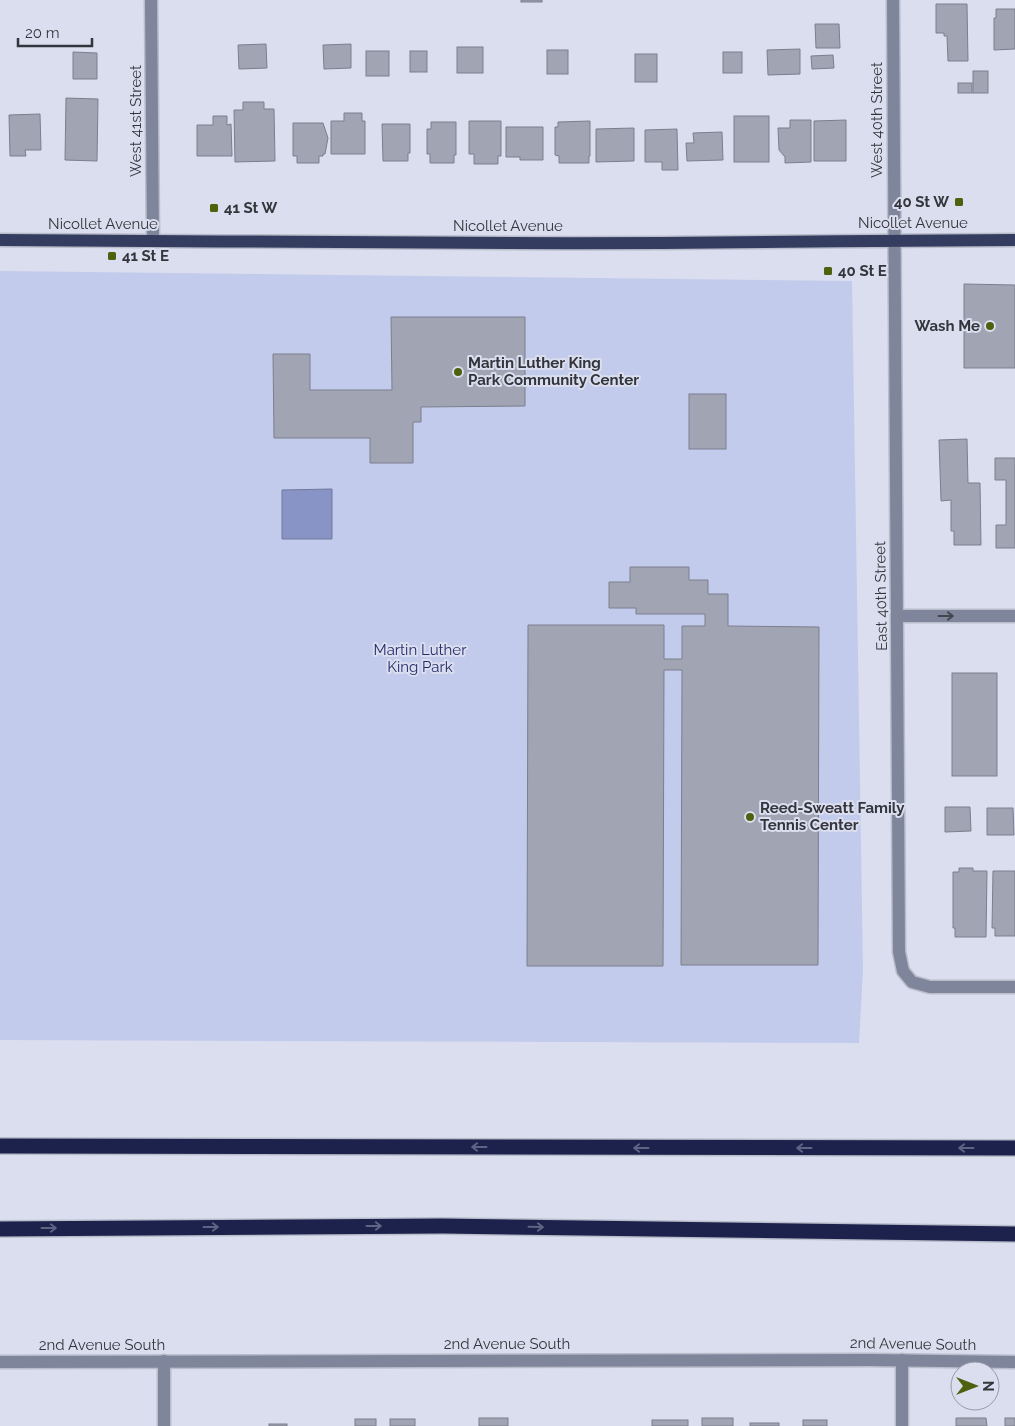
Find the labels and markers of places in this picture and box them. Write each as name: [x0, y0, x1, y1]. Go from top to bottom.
place label: 40 St W: [894, 193, 949, 211]
marker: 40 St W: [953, 196, 965, 208]
place label: 41 St W: [224, 199, 277, 217]
marker: 41 St W: [208, 202, 220, 214]
place label: 41 St E: [122, 247, 169, 265]
marker: 41 St E: [106, 250, 118, 262]
place label: 40 St E: [838, 262, 887, 280]
marker: 40 St E: [822, 265, 834, 277]
place label: Wash Me: [915, 317, 980, 335]
marker: Wash Me: [984, 320, 996, 332]
place label: Martin Luther King Park Community Center: [468, 354, 639, 389]
marker: Martin Luther King Park Community Center: [452, 366, 464, 378]
place label: Reed-Sweatt Family Tennis Center: [760, 799, 905, 834]
marker: Reed-Sweatt Family Tennis Center: [744, 811, 756, 823]

